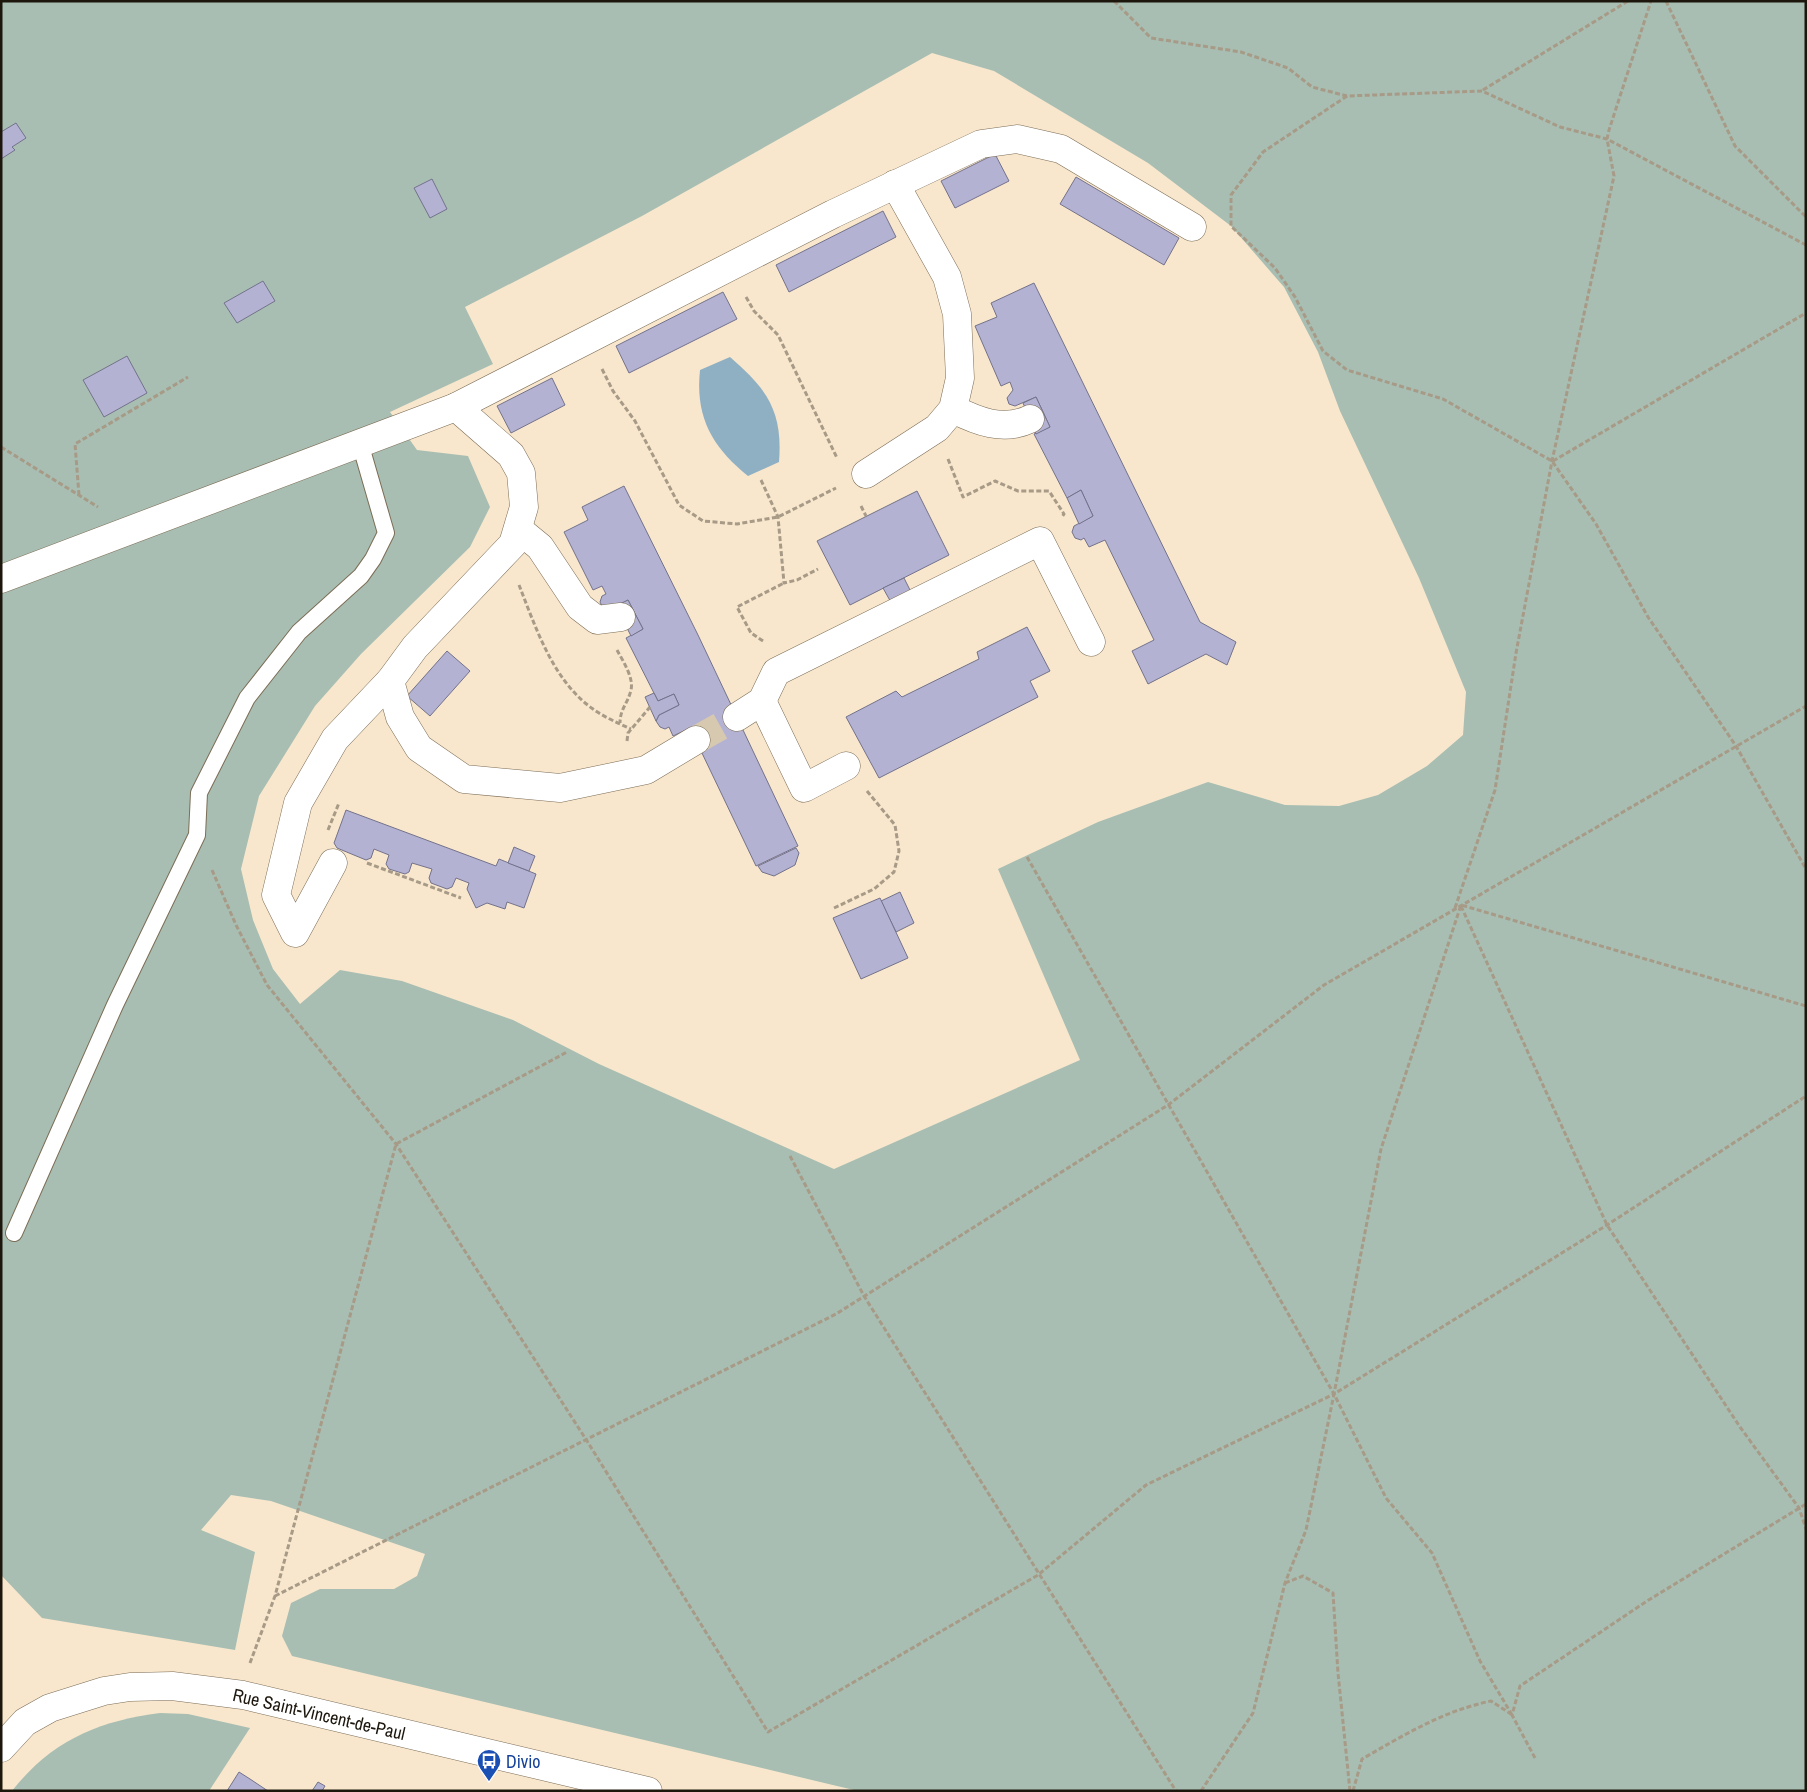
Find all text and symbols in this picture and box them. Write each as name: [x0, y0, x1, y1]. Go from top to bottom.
street label: Rue Saint-Vincent-de-Paul: [230, 1682, 408, 1746]
bus stop icon: Divio: [476, 1748, 502, 1782]
place label: Divio: [506, 1749, 540, 1774]

